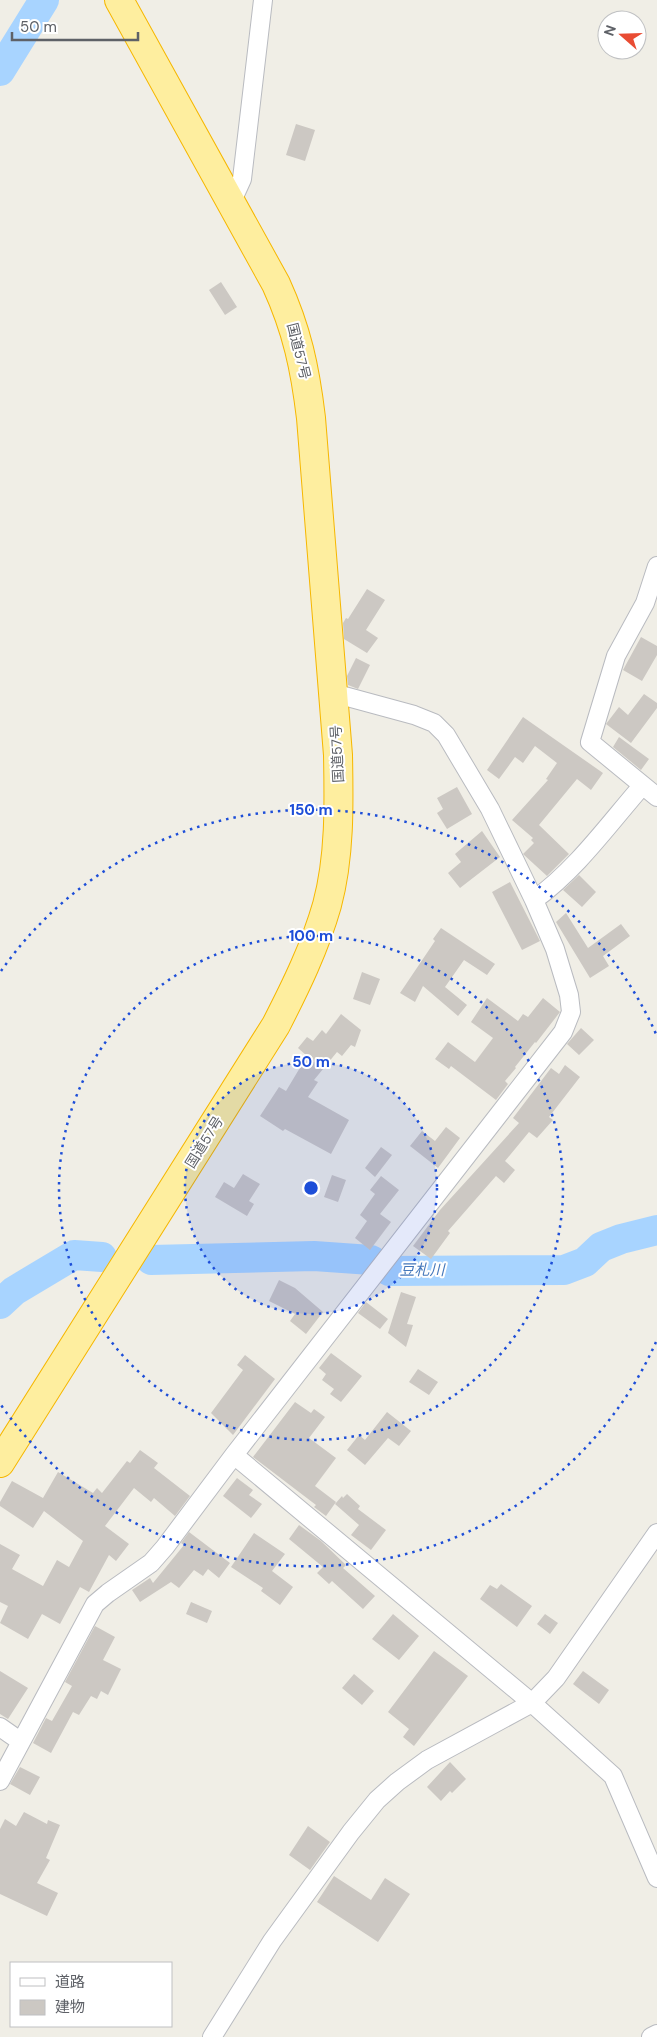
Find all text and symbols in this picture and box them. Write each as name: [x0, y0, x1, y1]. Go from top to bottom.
scale bar: [12, 10, 139, 42]
north arrow: [597, 10, 647, 60]
text: 50 m: [20, 17, 57, 37]
text: N: [600, 23, 620, 38]
street label: 国道57号: [283, 321, 315, 381]
street label: 国道57号: [327, 725, 347, 783]
text: 150 m: [290, 800, 333, 820]
text: 100 m: [289, 926, 333, 946]
text: 50 m: [292, 1052, 330, 1072]
street label: 国道57号: [181, 1113, 227, 1171]
centre of rings: [302, 1179, 320, 1197]
water label: 豆札川: [399, 1260, 446, 1280]
legend: [10, 1962, 172, 2027]
text: 道路: [55, 1972, 85, 1992]
text: 建物: [55, 1997, 85, 2017]

